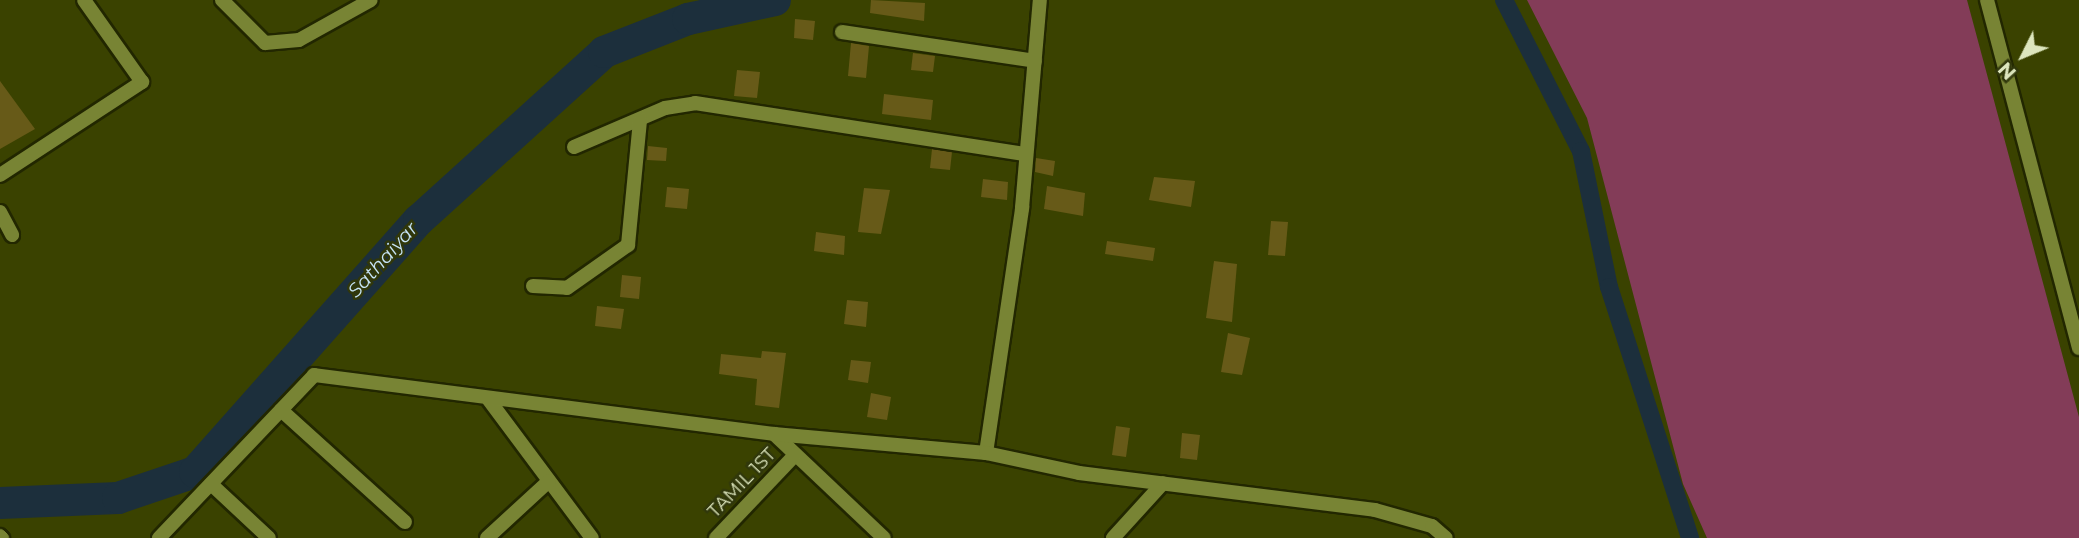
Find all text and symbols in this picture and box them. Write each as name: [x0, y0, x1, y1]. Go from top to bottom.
north arrow: [1988, 21, 2058, 91]
text: N: [1994, 57, 2021, 84]
water label: Sathaiyar: [343, 218, 423, 302]
street label: TAMIL 1ST: [704, 444, 780, 522]

